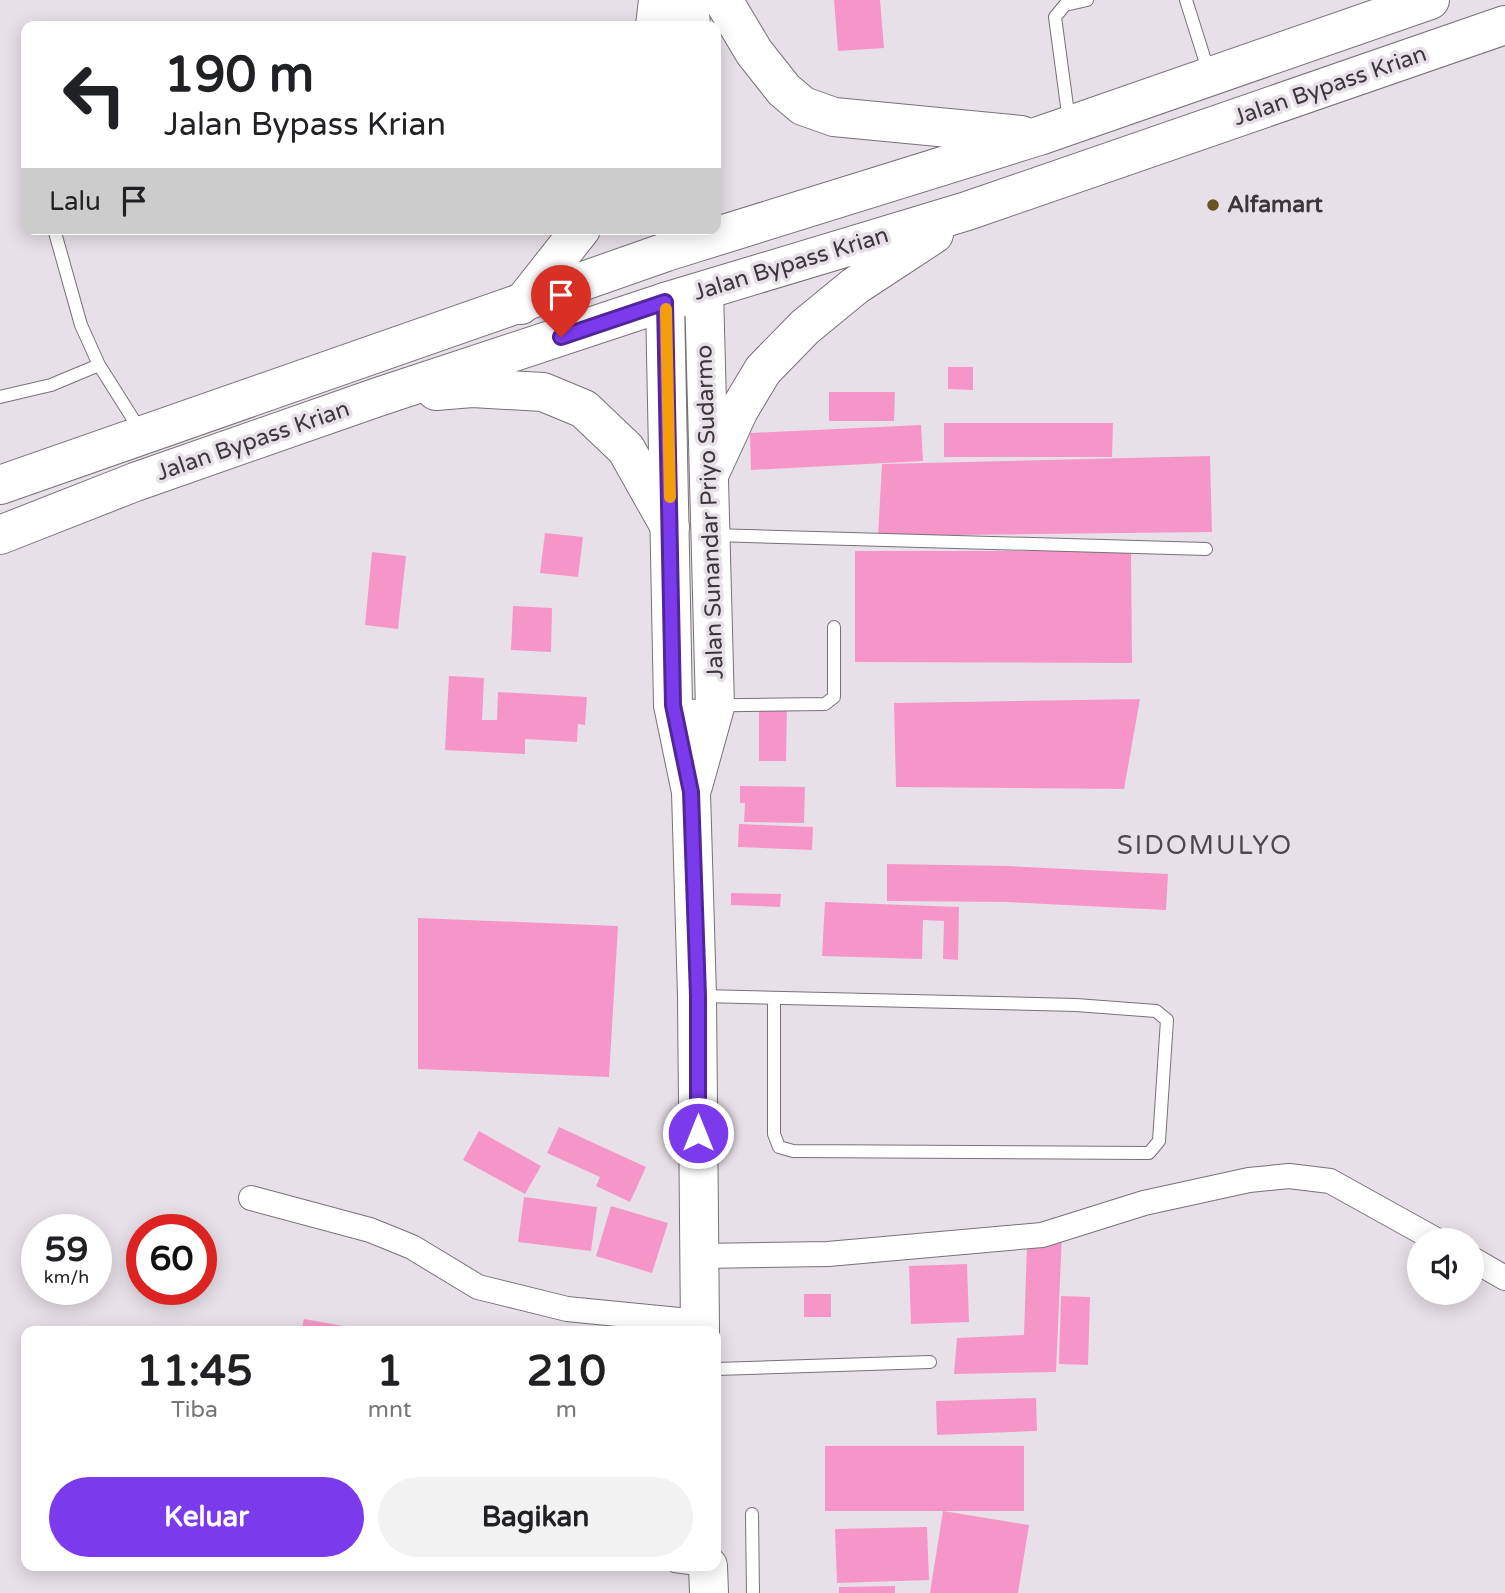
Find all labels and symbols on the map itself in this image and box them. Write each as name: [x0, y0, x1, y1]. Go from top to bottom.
street label: Jalan Bypass Krian: [1230, 40, 1430, 132]
place label: Alfamart: [1227, 191, 1323, 219]
marker: Alfamart: [1205, 197, 1221, 213]
street label: Jalan Bypass Krian: [690, 221, 892, 307]
pin: [531, 265, 591, 337]
street label: Jalan Sunandar Priyo Sudarmo: [690, 344, 730, 680]
street label: Jalan Bypass Krian: [153, 395, 353, 487]
district label: SIDOMULYO: [1117, 830, 1293, 861]
position arrow: [661, 1096, 735, 1170]
speed limit sign: 60: [126, 1214, 217, 1305]

